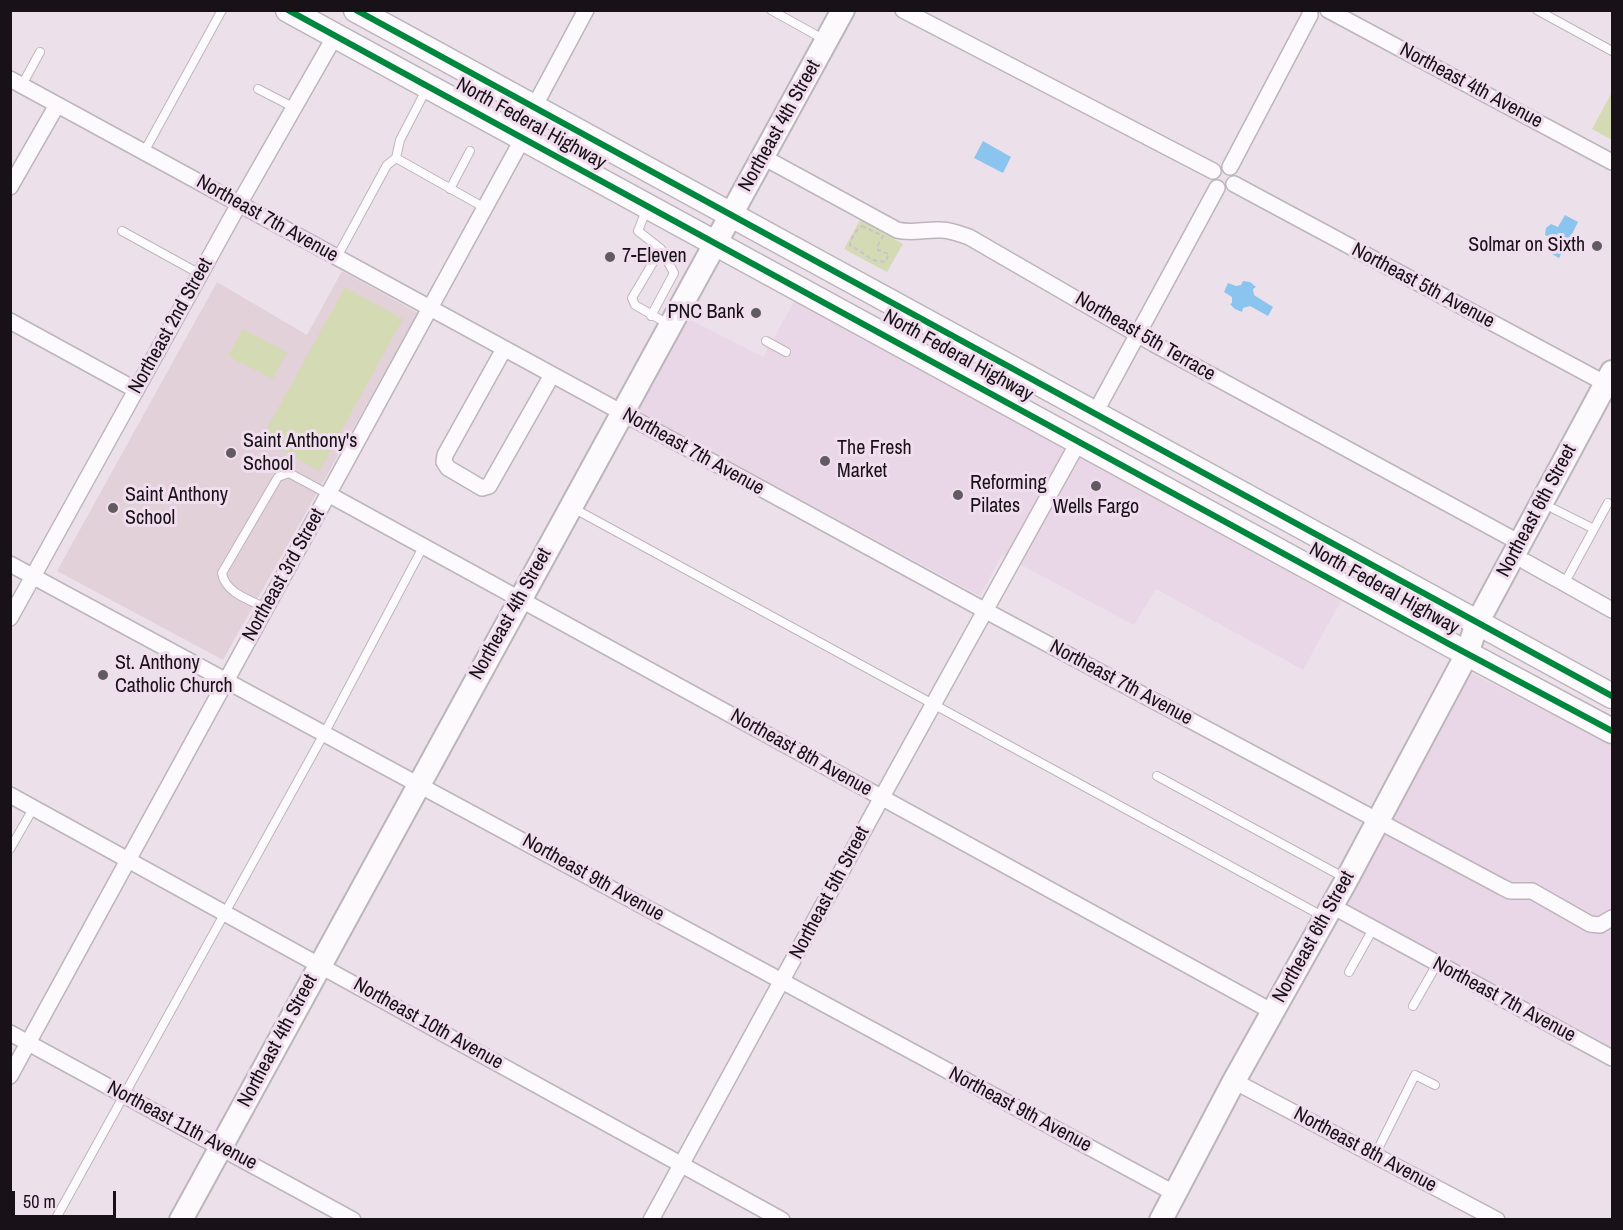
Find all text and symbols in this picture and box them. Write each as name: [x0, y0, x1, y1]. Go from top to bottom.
street label: Northeast 4th Avenue: [1395, 38, 1547, 134]
street label: Northeast 4th Street: [734, 56, 826, 196]
street label: North Federal Highway: [452, 73, 610, 175]
street label: Northeast 7th Avenue: [192, 170, 342, 268]
place label: Solmar on Sixth: [1468, 234, 1585, 258]
street label: Northeast 5th Avenue: [1347, 238, 1499, 334]
marker: Solmar on Sixth: [1590, 239, 1604, 253]
place label: 7-Eleven: [622, 245, 687, 269]
marker: 7-Eleven: [603, 250, 617, 264]
street label: Northeast 2nd Street: [124, 254, 218, 398]
street label: Northeast 5th Terrace: [1071, 287, 1219, 387]
place label: PNC Bank: [667, 301, 744, 325]
street label: North Federal Highway: [879, 305, 1037, 407]
marker: PNC Bank: [749, 306, 763, 320]
street label: Northeast 7th Avenue: [618, 403, 768, 501]
place label: Saint Anthony's School: [243, 430, 357, 477]
place label: The Fresh Market: [837, 437, 912, 484]
street label: Northeast 6th Street: [1492, 441, 1582, 581]
marker: Saint Anthony's School: [224, 446, 238, 460]
marker: The Fresh Market: [818, 454, 832, 468]
place label: Reforming Pilates: [970, 472, 1047, 519]
marker: Wells Fargo: [1089, 479, 1103, 493]
place label: Saint Anthony School: [125, 484, 228, 531]
marker: Reforming Pilates: [951, 488, 965, 502]
place label: Wells Fargo: [1053, 496, 1139, 520]
marker: Saint Anthony School: [106, 501, 120, 515]
street label: Northeast 3rd Street: [238, 505, 330, 645]
street label: North Federal Highway: [1305, 538, 1463, 640]
street label: Northeast 4th Street: [465, 544, 557, 684]
street label: Northeast 7th Avenue: [1045, 635, 1197, 731]
place label: St. Anthony Catholic Church: [115, 652, 233, 699]
marker: St. Anthony Catholic Church: [96, 668, 110, 682]
street label: Northeast 8th Avenue: [726, 704, 876, 802]
street label: Northeast 5th Street: [785, 823, 875, 963]
street label: Northeast 9th Avenue: [518, 829, 668, 927]
street label: Northeast 6th Street: [1268, 867, 1360, 1007]
street label: Northeast 7th Avenue: [1428, 952, 1580, 1048]
street label: Northeast 4th Street: [233, 971, 323, 1111]
street label: Northeast 10th Avenue: [349, 973, 507, 1075]
street label: Northeast 9th Avenue: [944, 1062, 1096, 1158]
street label: Northeast 11th Avenue: [103, 1076, 261, 1176]
street label: Northeast 8th Avenue: [1289, 1102, 1441, 1198]
scale bar: [15, 1179, 118, 1217]
text: 50 m: [23, 1189, 56, 1214]

